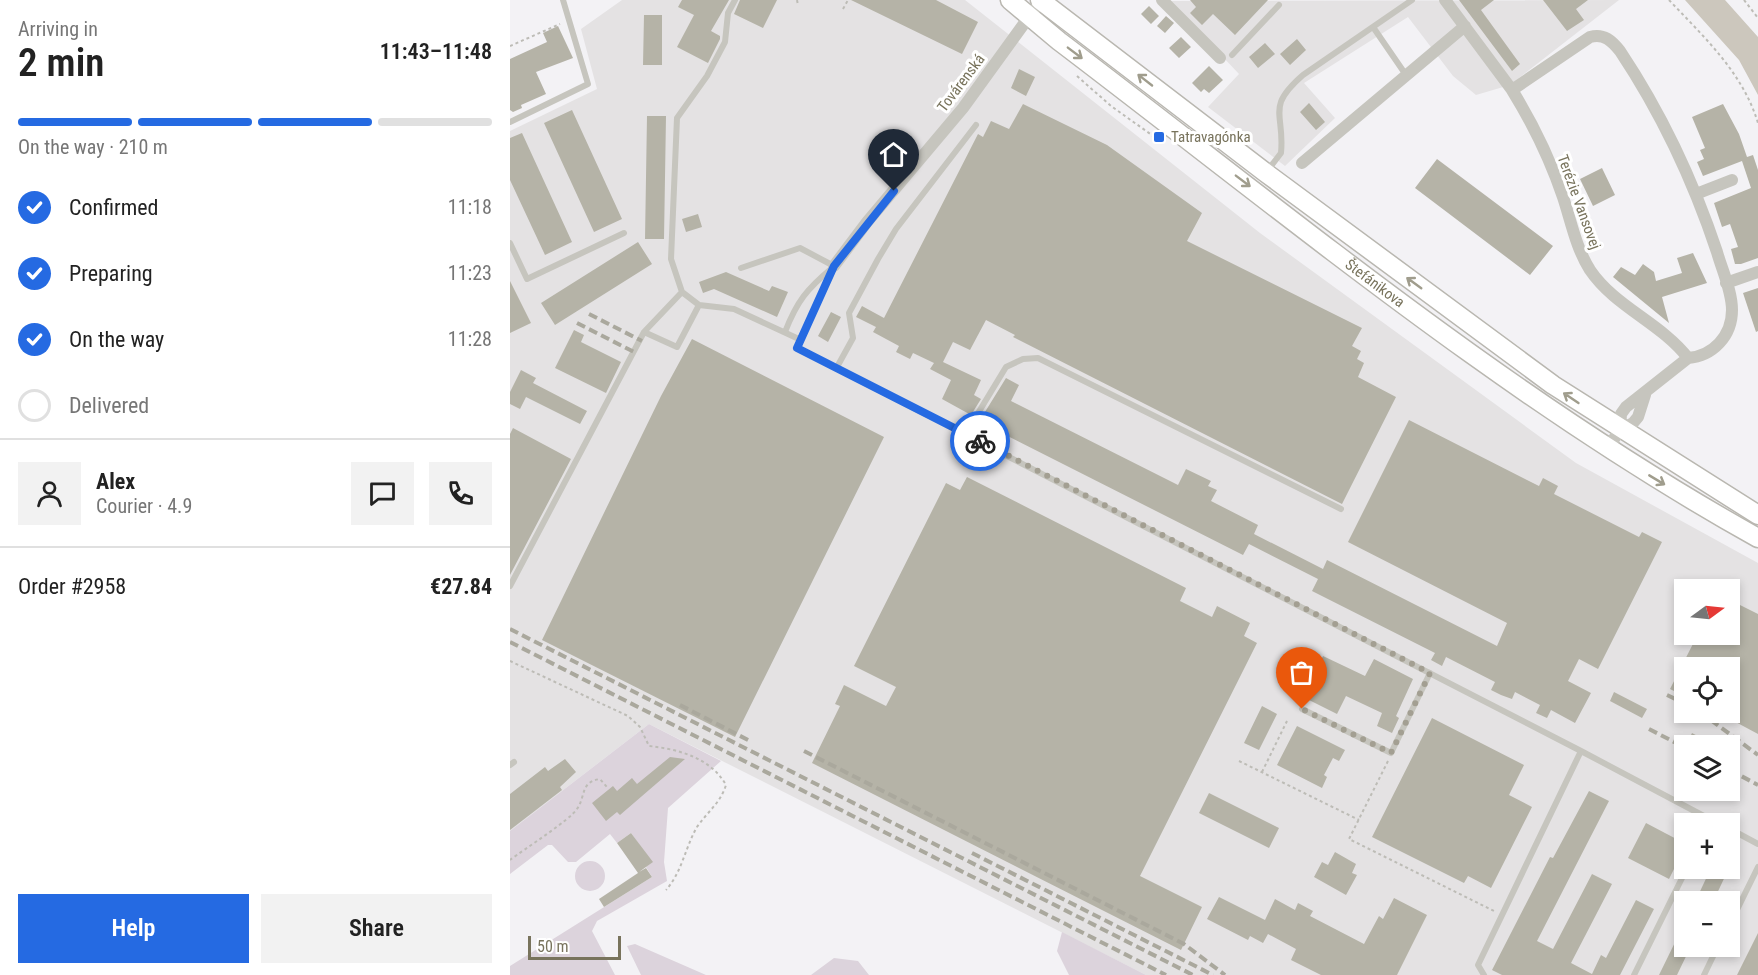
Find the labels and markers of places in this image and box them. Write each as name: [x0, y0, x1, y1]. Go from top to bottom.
place label: Tatravagónka: [1171, 128, 1251, 146]
pin: [868, 129, 919, 191]
marker: Tatravagónka: [1152, 130, 1166, 144]
pin: [1276, 647, 1327, 709]

